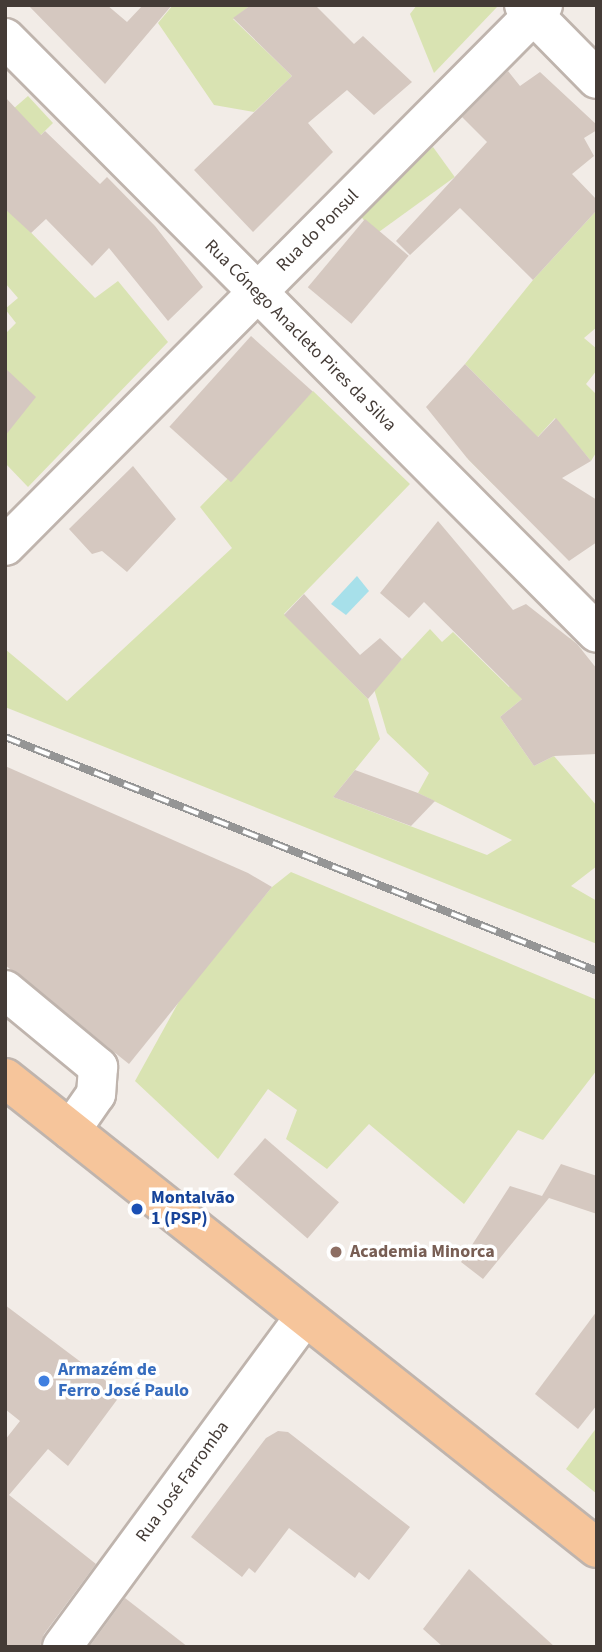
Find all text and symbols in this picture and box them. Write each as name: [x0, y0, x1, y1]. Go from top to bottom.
street label: Rua do Ponsul: [272, 185, 364, 277]
street label: Rua Cónego Anacleto Pires da Silva: [200, 236, 400, 436]
place label: Montalvão 1 (PSP): [151, 1188, 235, 1230]
marker: Montalvão 1 (PSP): [129, 1201, 145, 1217]
place label: Academia Minorca: [350, 1241, 495, 1263]
marker: Academia Minorca: [328, 1244, 344, 1260]
place label: Armazém de Ferro José Paulo: [58, 1360, 189, 1402]
marker: Armazém de Ferro José Paulo: [36, 1373, 52, 1389]
street label: Rua José Farromba: [132, 1417, 234, 1547]

